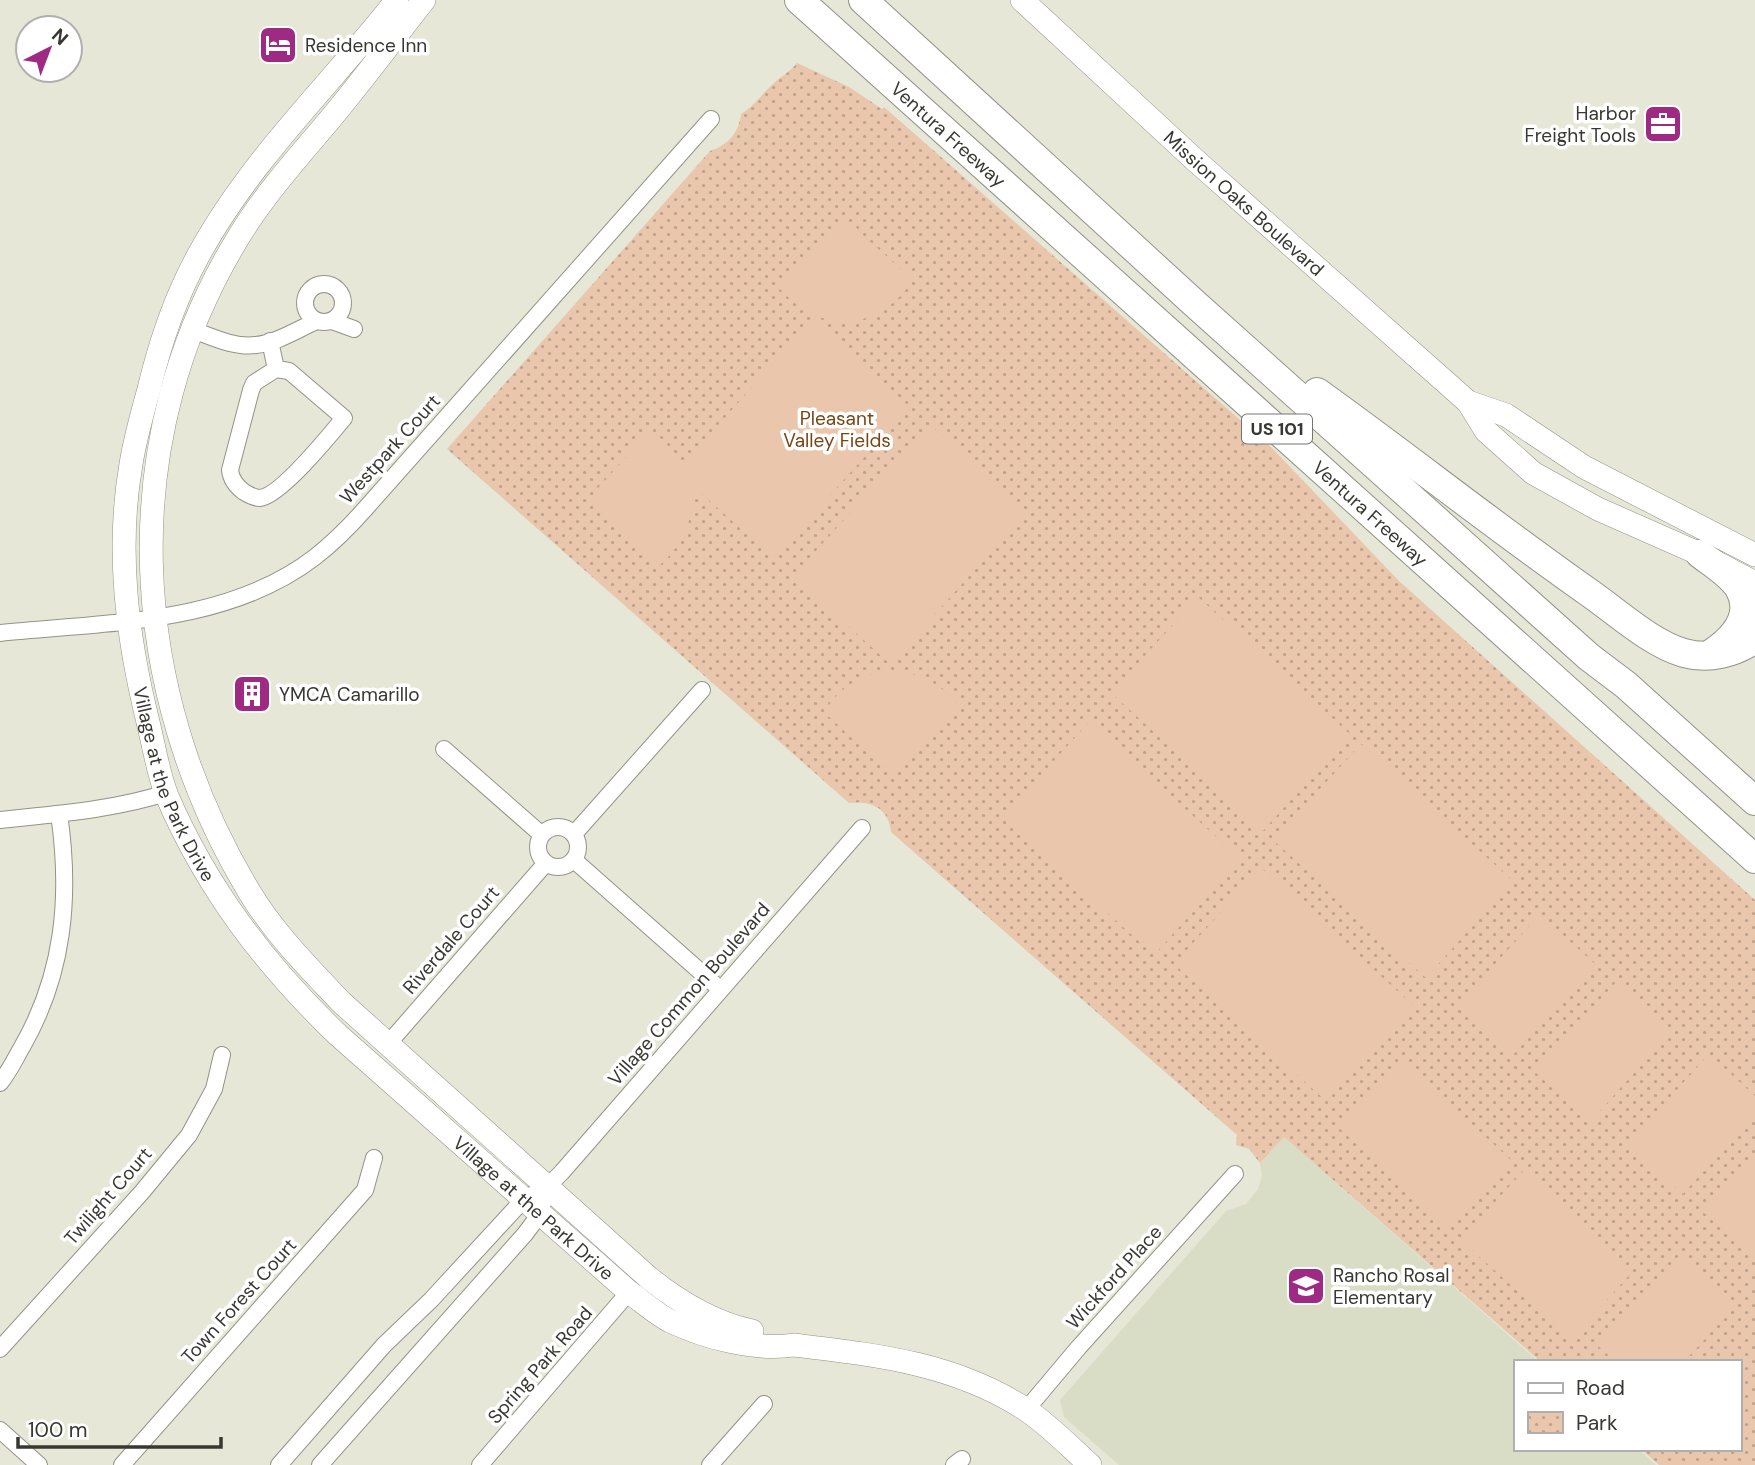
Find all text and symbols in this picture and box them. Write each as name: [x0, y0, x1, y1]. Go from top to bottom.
north arrow: [14, 14, 84, 84]
text: N: [47, 23, 74, 51]
hotel icon: Residence Inn: [257, 24, 299, 66]
place label: Residence Inn: [305, 33, 427, 58]
street label: Ventura Freeway: [886, 76, 1012, 193]
place label: Harbor Freight Tools: [1525, 101, 1636, 148]
office icon: Harbor Freight Tools: [1642, 103, 1684, 145]
street label: Mission Oaks Boulevard: [1159, 125, 1330, 281]
street label: Westpark Court: [334, 389, 446, 509]
park label: Pleasant Valley Fields: [783, 406, 891, 453]
road number: US 101: [1242, 414, 1312, 444]
street label: Ventura Freeway: [1307, 455, 1434, 572]
building icon: YMCA Camarillo: [231, 673, 273, 715]
place label: YMCA Camarillo: [279, 682, 420, 707]
street label: Village at the Park Drive: [128, 684, 221, 886]
street label: Riverdale Court: [397, 881, 505, 999]
street label: Village Common Boulevard: [603, 897, 775, 1091]
street label: Village at the Park Drive: [448, 1130, 619, 1286]
street label: Twilight Court: [59, 1142, 157, 1250]
street label: Wickford Place: [1061, 1220, 1167, 1334]
street label: Town Forest Court: [176, 1233, 302, 1369]
place label: Rancho Rosal Elementary: [1333, 1263, 1449, 1310]
school or university icon: Rancho Rosal Elementary: [1285, 1265, 1327, 1307]
street label: Spring Park Road: [482, 1301, 598, 1429]
legend: [1514, 1360, 1741, 1451]
text: Road: [1576, 1374, 1625, 1402]
scale bar: [18, 1406, 220, 1450]
text: Park: [1576, 1409, 1618, 1437]
text: 100 m: [28, 1416, 88, 1444]

